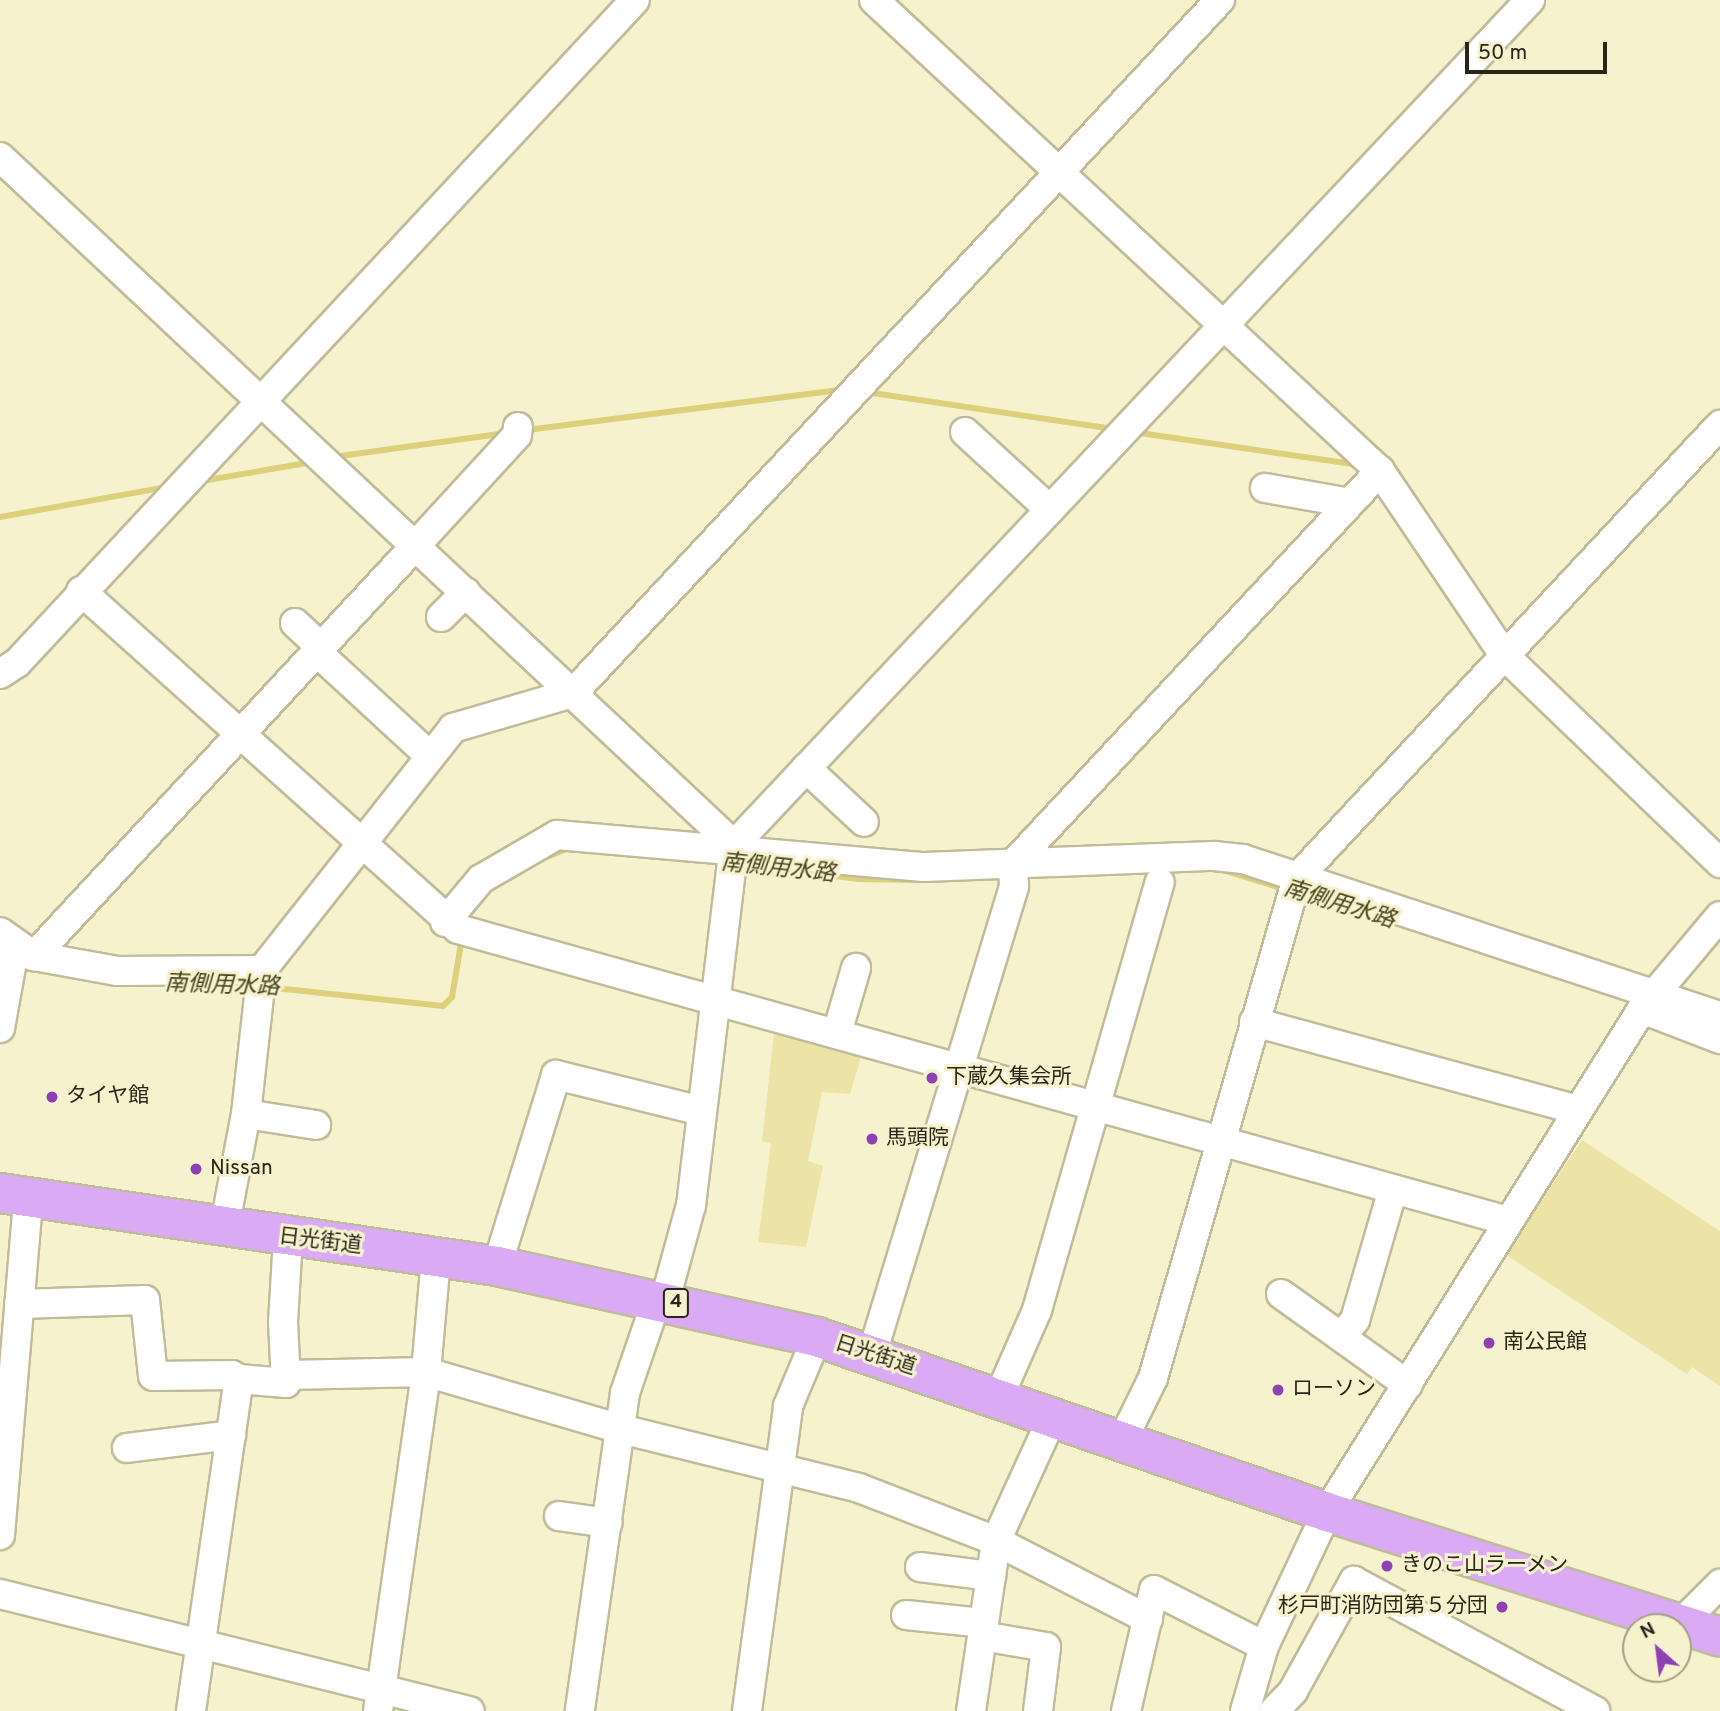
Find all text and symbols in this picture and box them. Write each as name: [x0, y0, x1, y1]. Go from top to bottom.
scale bar: [1468, 28, 1610, 72]
text: 50 m: [1478, 40, 1527, 67]
water label: 南側用水路: [719, 850, 837, 890]
water label: 南側用水路: [1280, 876, 1398, 936]
water label: 南側用水路: [164, 971, 280, 1003]
place label: 下蔵久集会所: [946, 1065, 1072, 1091]
marker: 下蔵久集会所: [924, 1070, 940, 1086]
place label: タイヤ館: [66, 1084, 150, 1110]
marker: タイヤ館: [44, 1089, 60, 1105]
place label: 馬頭院: [886, 1126, 949, 1152]
marker: 馬頭院: [864, 1131, 880, 1147]
place label: Nissan: [210, 1156, 273, 1182]
marker: Nissan: [188, 1161, 204, 1177]
street label: 日光街道: [277, 1224, 363, 1260]
road number: 4: [662, 1288, 690, 1318]
place label: 南公民館: [1503, 1330, 1587, 1356]
street label: 日光街道: [831, 1331, 919, 1381]
marker: 南公民館: [1481, 1335, 1497, 1351]
place label: ローソン: [1292, 1377, 1376, 1403]
marker: ローソン: [1270, 1382, 1286, 1398]
place label: きのこ山ラーメン: [1401, 1553, 1569, 1579]
marker: きのこ山ラーメン: [1379, 1558, 1395, 1574]
place label: 杉戸町消防団第５分団: [1278, 1594, 1488, 1620]
marker: 杉戸町消防団第５分団: [1494, 1599, 1510, 1615]
north arrow: [1622, 1613, 1692, 1683]
text: N: [1636, 1617, 1660, 1645]

